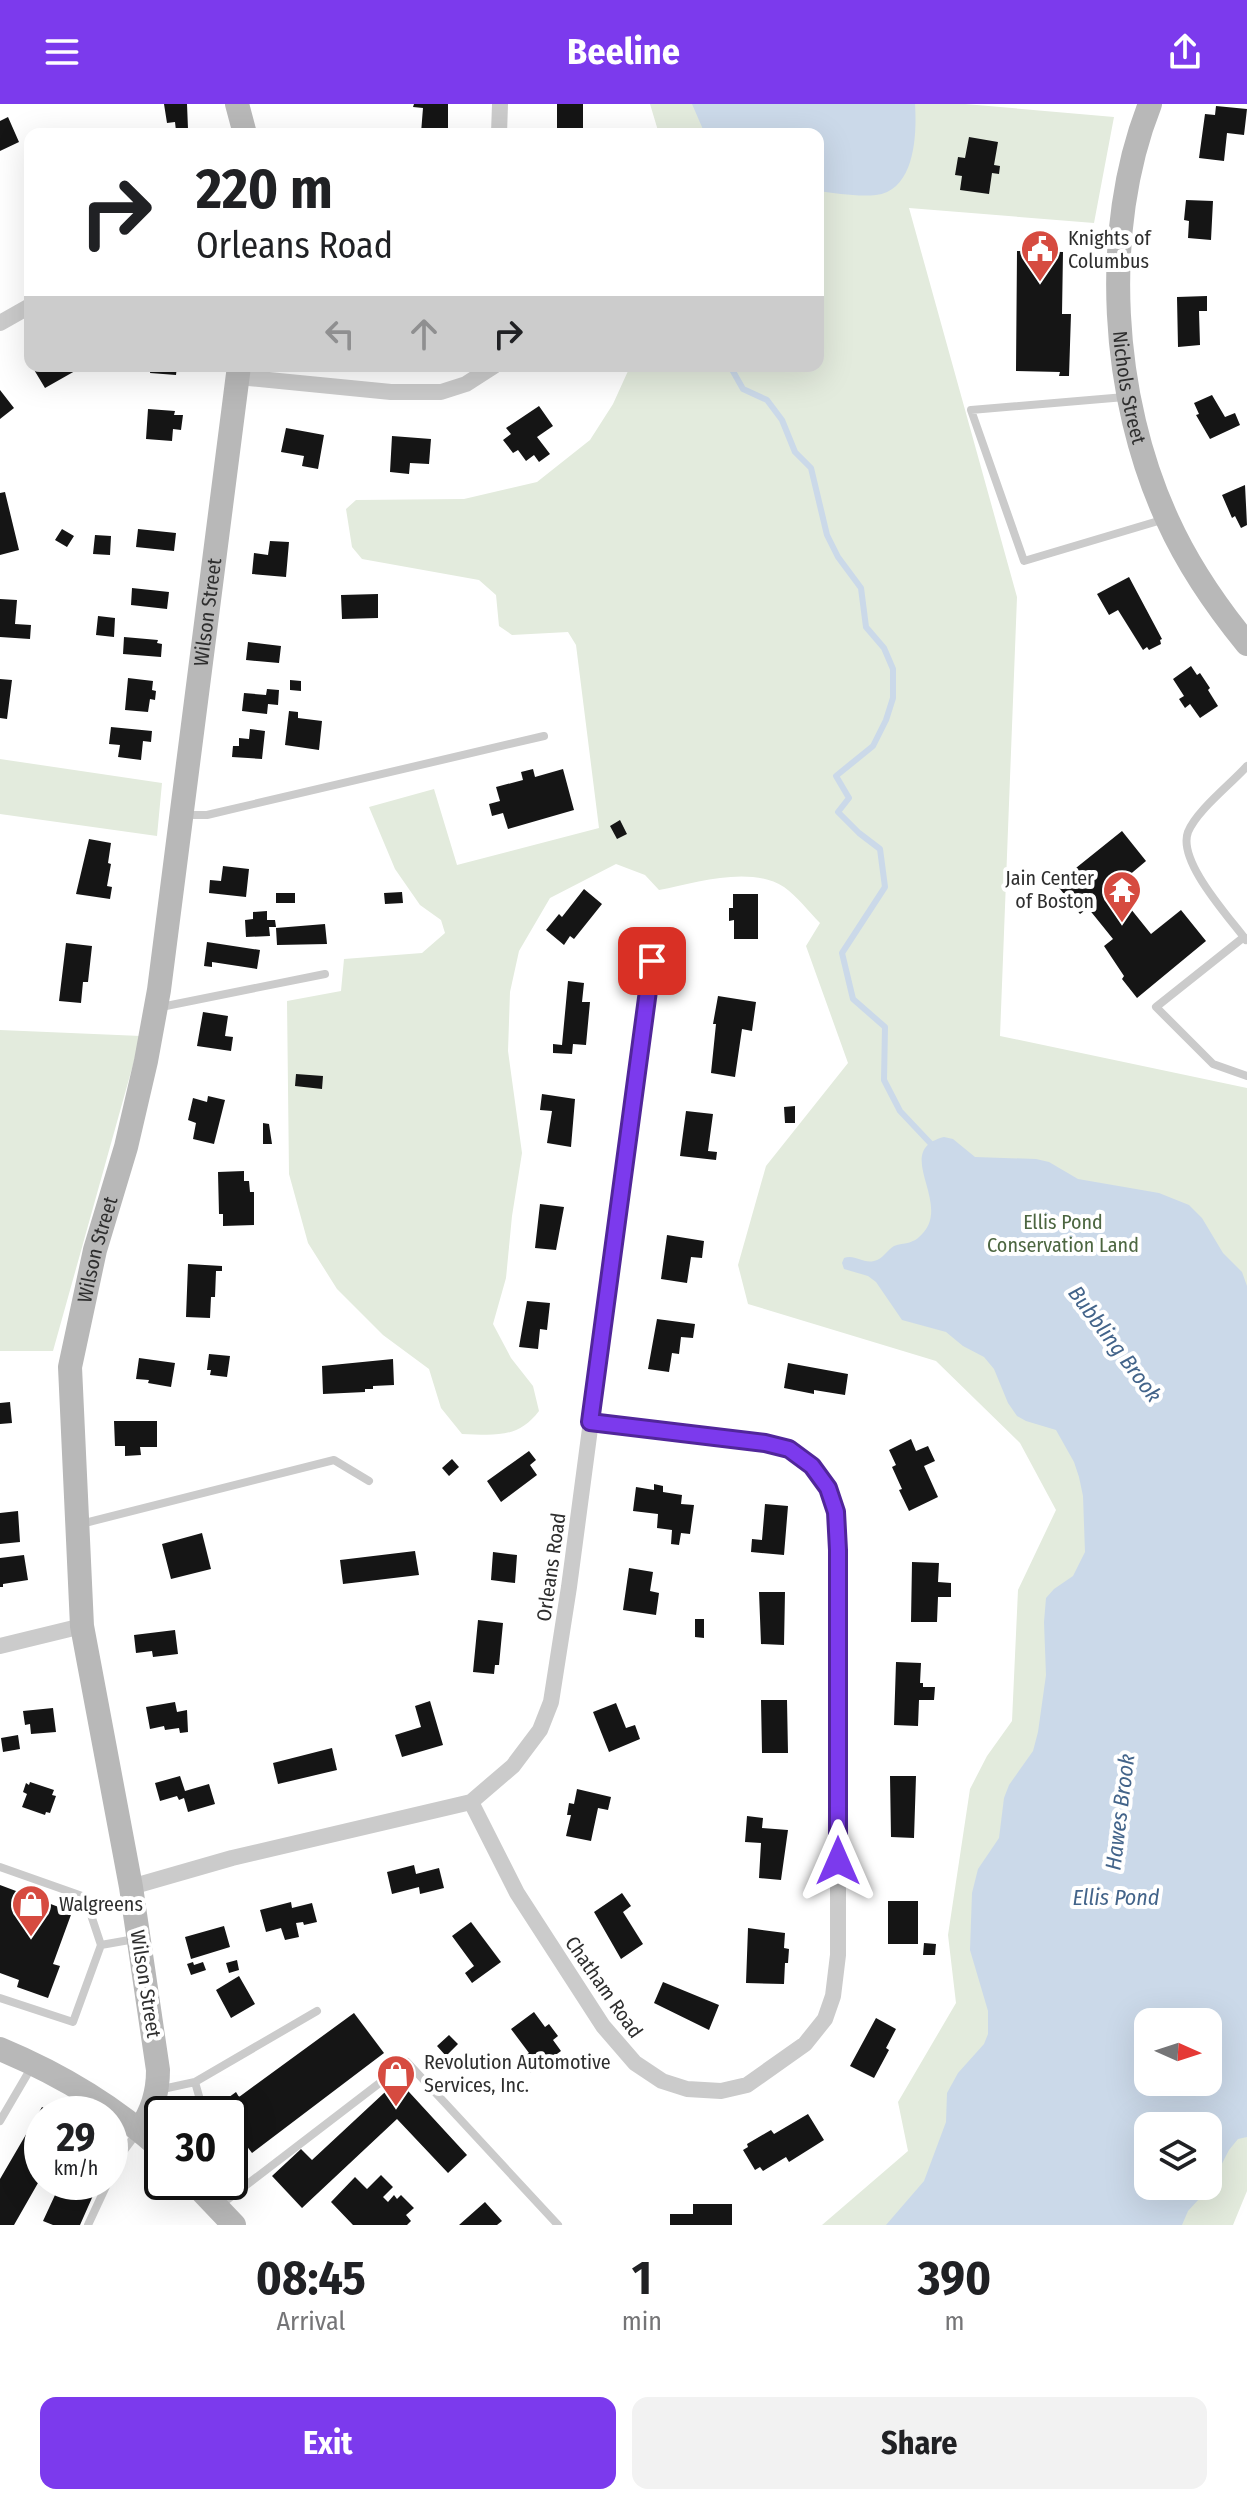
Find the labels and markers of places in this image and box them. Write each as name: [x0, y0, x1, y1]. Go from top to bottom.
place label: Knights of Columbus: [1068, 226, 1152, 273]
public building icon: Knights of Columbus: [1019, 228, 1061, 283]
place label: Jain Center of Boston: [1005, 866, 1094, 913]
temple icon: Jain Center of Boston: [1101, 869, 1143, 924]
pin: [618, 927, 686, 995]
shop icon: Walgreens: [10, 1883, 52, 1938]
place label: Walgreens: [59, 1892, 143, 1916]
place label: Revolution Automotive Services, Inc.: [424, 2050, 611, 2097]
shop icon: Revolution Automotive Services, Inc.: [375, 2053, 417, 2108]

